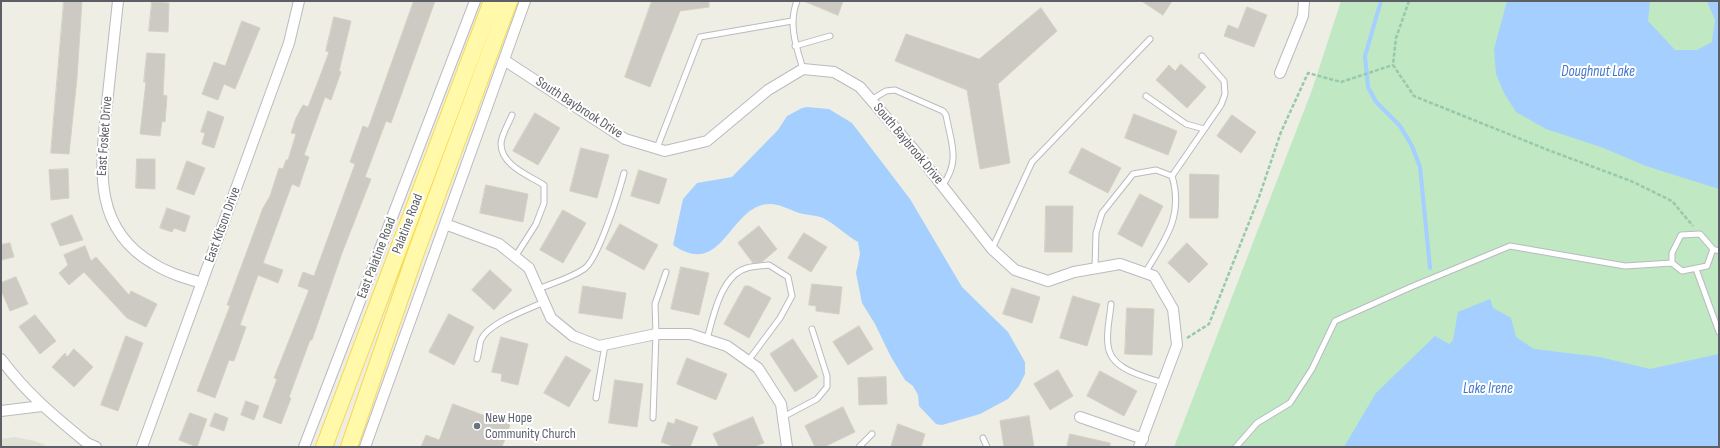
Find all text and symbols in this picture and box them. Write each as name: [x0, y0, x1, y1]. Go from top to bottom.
water label: Doughnut Lake: [1561, 63, 1635, 81]
street label: South Baybrook Drive: [532, 74, 626, 142]
street label: East Fosket Drive: [94, 95, 116, 177]
street label: South Baybrook Drive: [869, 100, 947, 188]
street label: East Kitson Drive: [202, 185, 244, 265]
street label: Palatine Road: [389, 192, 427, 256]
street label: East Palatine Road: [354, 215, 400, 301]
water label: Lake Irene: [1463, 380, 1513, 398]
place label: New Hope Community Church: [485, 410, 576, 442]
marker: New Hope Community Church: [472, 421, 482, 431]

